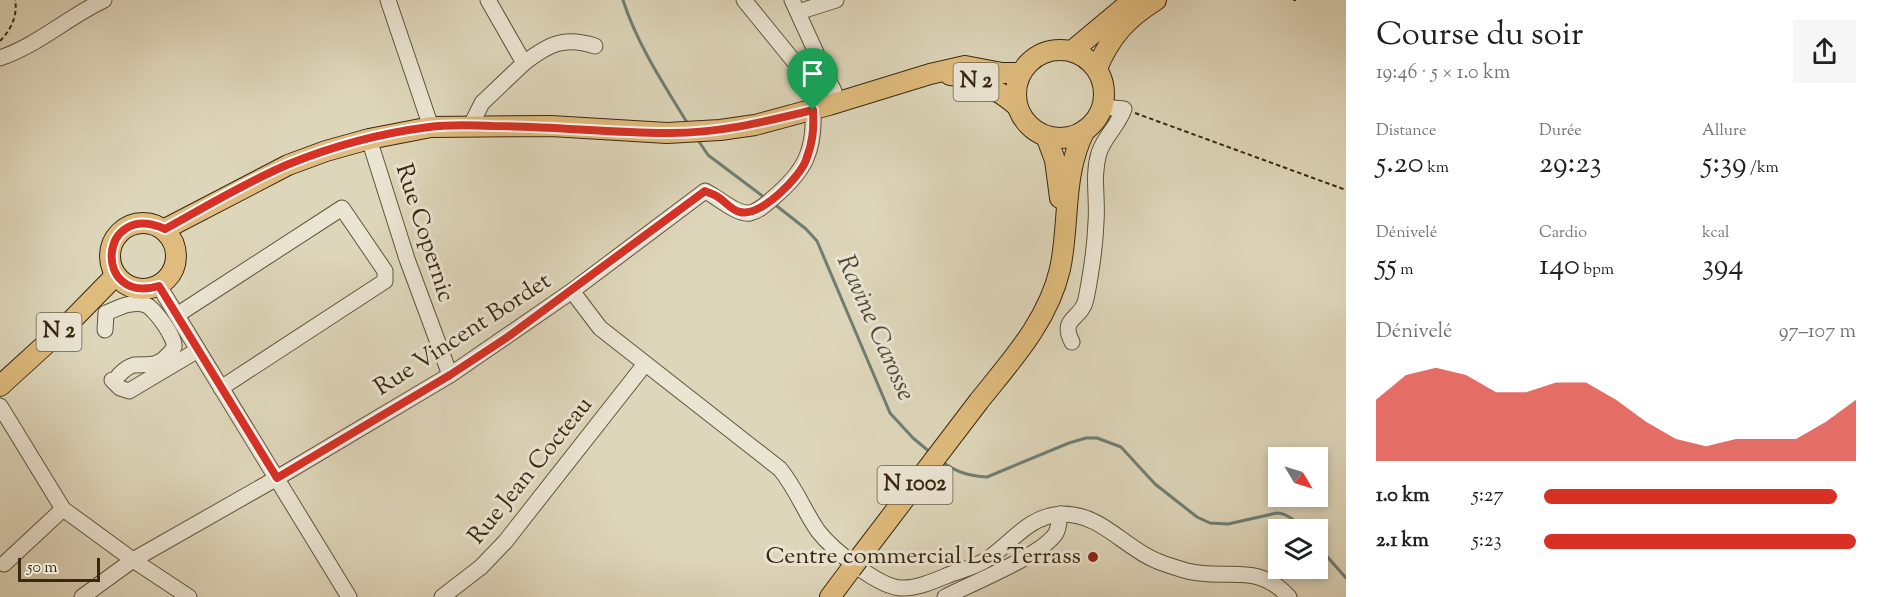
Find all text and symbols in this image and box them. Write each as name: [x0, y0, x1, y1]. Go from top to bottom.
text: Course du soir: [1376, 12, 1583, 60]
button: share: [1793, 20, 1856, 83]
pin: [787, 48, 838, 110]
icon: arrive: [796, 57, 829, 90]
text: 19:46 · 5 × 1.0 km: [1376, 59, 1510, 88]
road number: N 2: [954, 63, 998, 101]
text: Distance: [1376, 120, 1436, 143]
text: Durée: [1539, 120, 1582, 143]
text: Allure: [1702, 120, 1746, 143]
text: 5.20: [1376, 143, 1424, 186]
text: 29:23: [1539, 143, 1602, 186]
text: 5:39: [1702, 143, 1747, 186]
text: km: [1424, 157, 1449, 180]
text: /km: [1747, 157, 1779, 180]
street label: Rue Copernic: [386, 160, 462, 307]
text: Dénivelé: [1376, 222, 1437, 245]
text: Cardio: [1539, 222, 1587, 245]
text: kcal: [1702, 222, 1730, 245]
text: 55: [1376, 245, 1397, 288]
text: 140: [1539, 245, 1580, 288]
text: 394: [1702, 245, 1744, 288]
water label: Ravine Carosse: [826, 249, 924, 407]
text: m: [1397, 259, 1413, 282]
text: bpm: [1580, 259, 1614, 282]
street label: Rue Vincent Bordet: [368, 265, 558, 405]
road number: N 2: [36, 313, 82, 351]
text: Dénivelé: [1376, 318, 1452, 347]
text: 97–107 m: [1779, 318, 1856, 347]
street label: Rue Jean Cocteau: [461, 390, 601, 552]
north arrow: [1268, 447, 1328, 507]
map controls: [1268, 447, 1328, 579]
road number: N 1002: [878, 466, 952, 504]
text: 1.0 km: [1376, 482, 1430, 511]
text: 5:27: [1472, 482, 1503, 511]
button: layers: [1268, 519, 1328, 579]
text: 2.1 km: [1376, 527, 1429, 556]
text: 5:23: [1472, 527, 1501, 556]
place label: Centre commercial Les Terrass: [765, 540, 1081, 574]
marker: Centre commercial Les Terrass: [1086, 550, 1100, 564]
scale bar: [18, 555, 100, 582]
text: 50 m: [27, 557, 58, 580]

